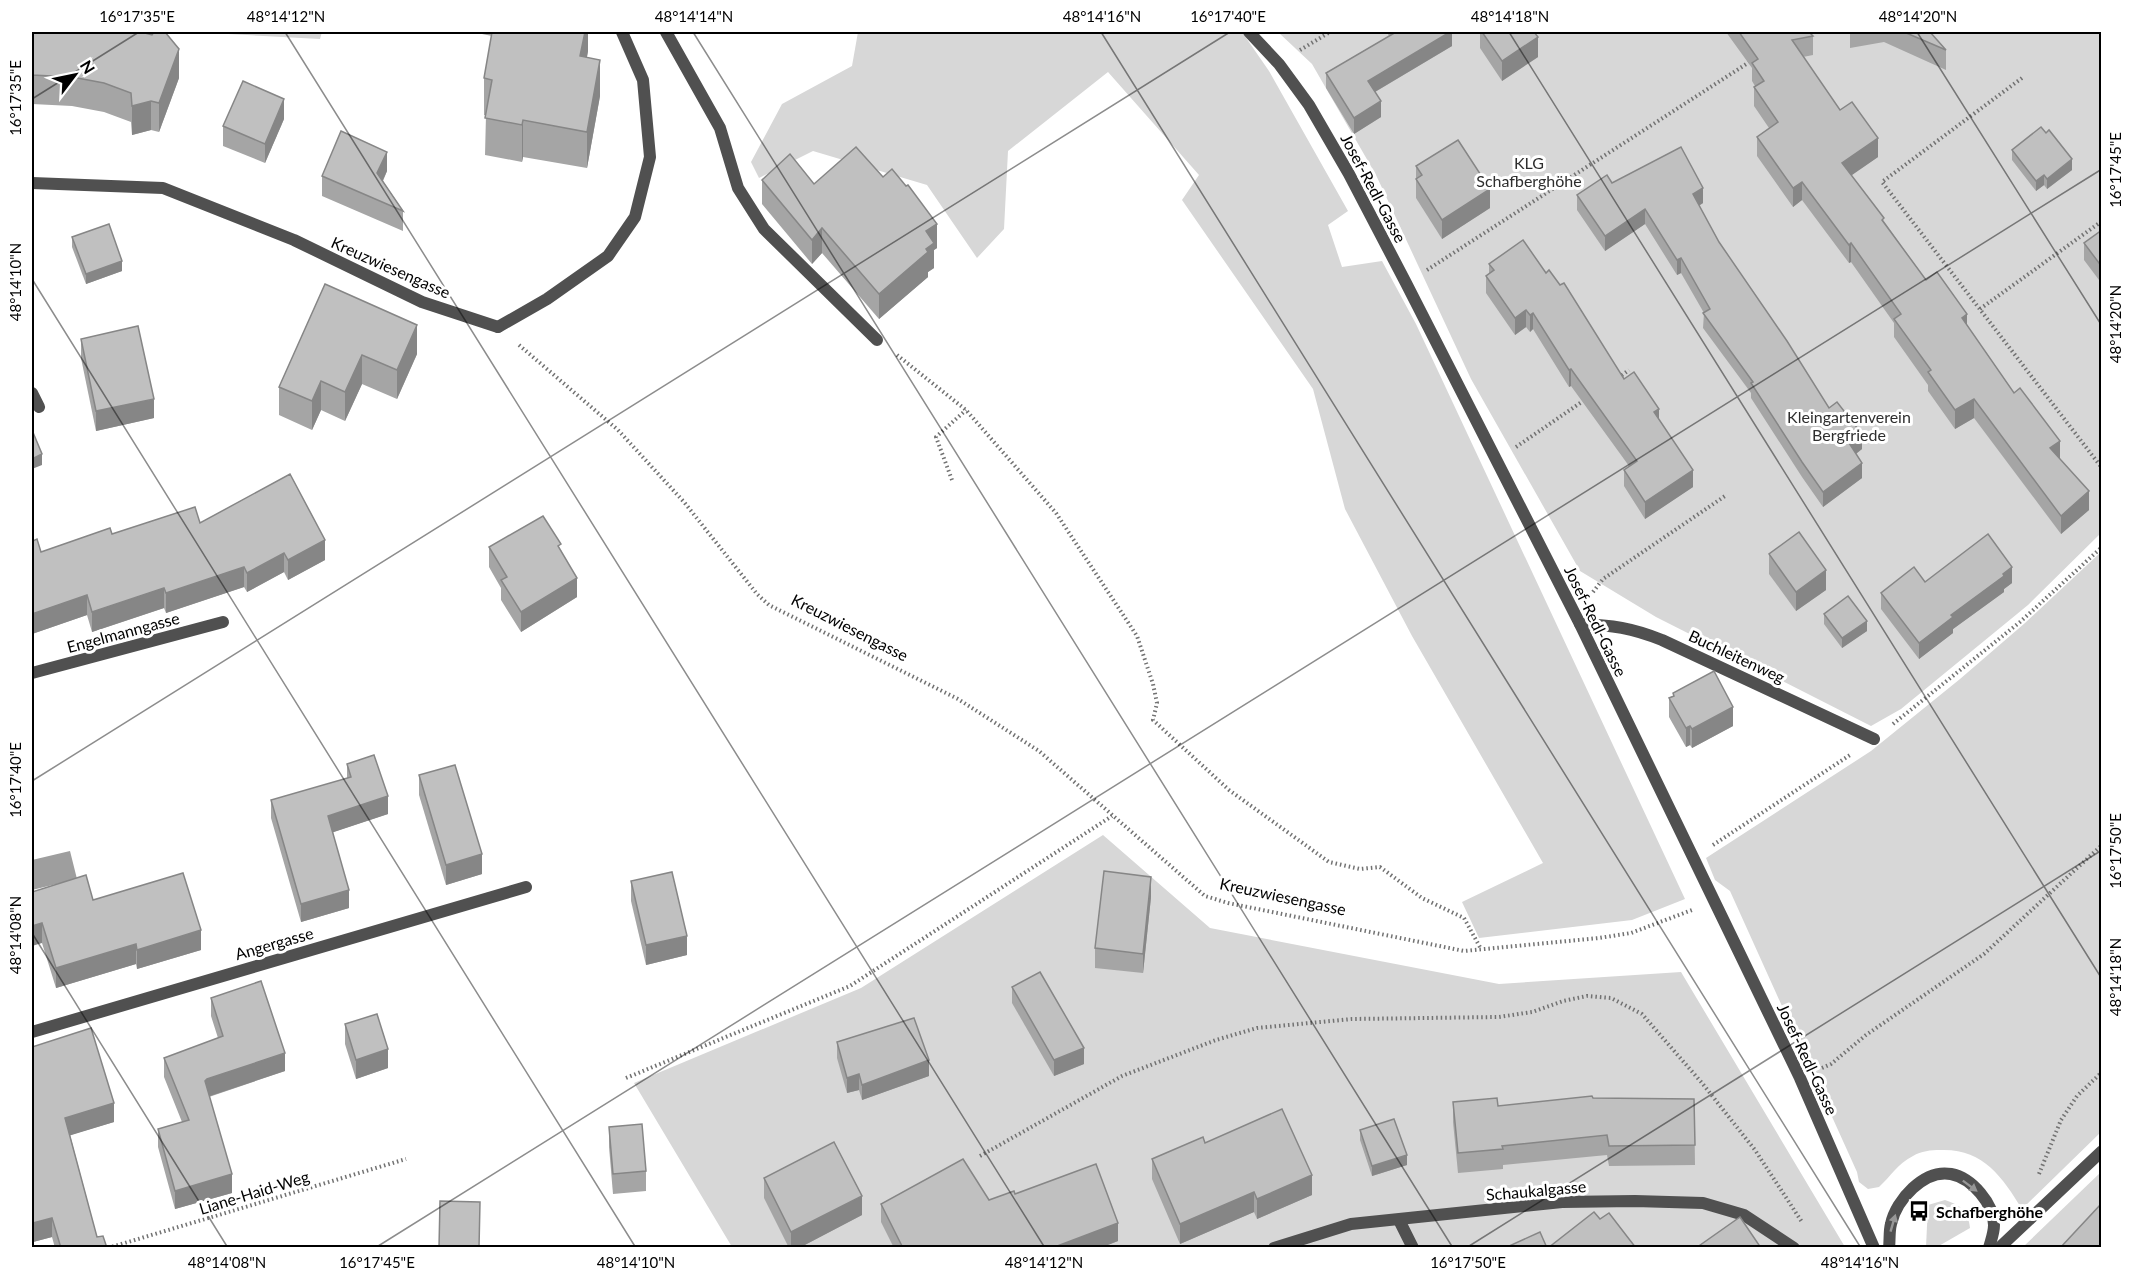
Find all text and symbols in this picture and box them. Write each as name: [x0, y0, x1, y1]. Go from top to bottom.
text: 16°17'35"E: [99, 7, 175, 25]
text: 48°14'12"N: [247, 7, 325, 25]
text: 48°14'14"N: [655, 7, 733, 25]
text: 48°14'16"N: [1063, 7, 1141, 25]
text: 16°17'40"E: [1190, 7, 1266, 25]
text: 48°14'18"N: [1471, 7, 1549, 25]
text: 48°14'20"N: [1879, 7, 1957, 25]
north arrow: [45, 45, 105, 105]
text: N: [77, 57, 99, 77]
text: 16°17'35"E: [6, 60, 24, 136]
street label: Josef-Redl-Gasse: [1337, 130, 1411, 246]
text: 16°17'45"E: [2106, 132, 2124, 208]
park label: KLG Schafberghöhe: [1476, 153, 1582, 190]
street label: Kreuzwiesengasse: [328, 232, 454, 302]
text: 48°14'10"N: [6, 243, 24, 321]
text: 48°14'20"N: [2106, 285, 2124, 363]
park label: Kleingartenverein Bergfriede: [1787, 407, 1911, 444]
street label: Josef-Redl-Gasse: [1561, 563, 1631, 679]
street label: Kreuzwiesengasse: [788, 589, 912, 665]
street label: Engelmanngasse: [65, 608, 181, 656]
street label: Buchleitenweg: [1686, 625, 1788, 687]
text: 16°17'40"E: [6, 742, 24, 818]
text: 16°17'50"E: [2106, 813, 2124, 889]
street label: Kreuzwiesengasse: [1218, 873, 1348, 919]
text: 48°14'08"N: [6, 896, 24, 974]
street label: Angergasse: [233, 923, 315, 963]
text: 48°14'18"N: [2106, 938, 2124, 1016]
street label: Josef-Redl-Gasse: [1774, 1000, 1842, 1118]
street label: Liane-Haid-Weg: [197, 1166, 311, 1218]
street label: Schaukalgasse: [1485, 1176, 1587, 1204]
one-way arrow: [1962, 1179, 1978, 1192]
bus stop icon: Schafberghöhe: [1907, 1199, 1931, 1223]
place label: Schafberghöhe: [1936, 1202, 2044, 1221]
one-way arrow: [1889, 1214, 1898, 1232]
text: 48°14'08"N: [188, 1253, 266, 1271]
text: 16°17'45"E: [339, 1253, 415, 1271]
text: 48°14'10"N: [597, 1253, 675, 1271]
text: 48°14'12"N: [1005, 1253, 1083, 1271]
text: 16°17'50"E: [1430, 1253, 1506, 1271]
text: 48°14'16"N: [1821, 1253, 1899, 1271]

